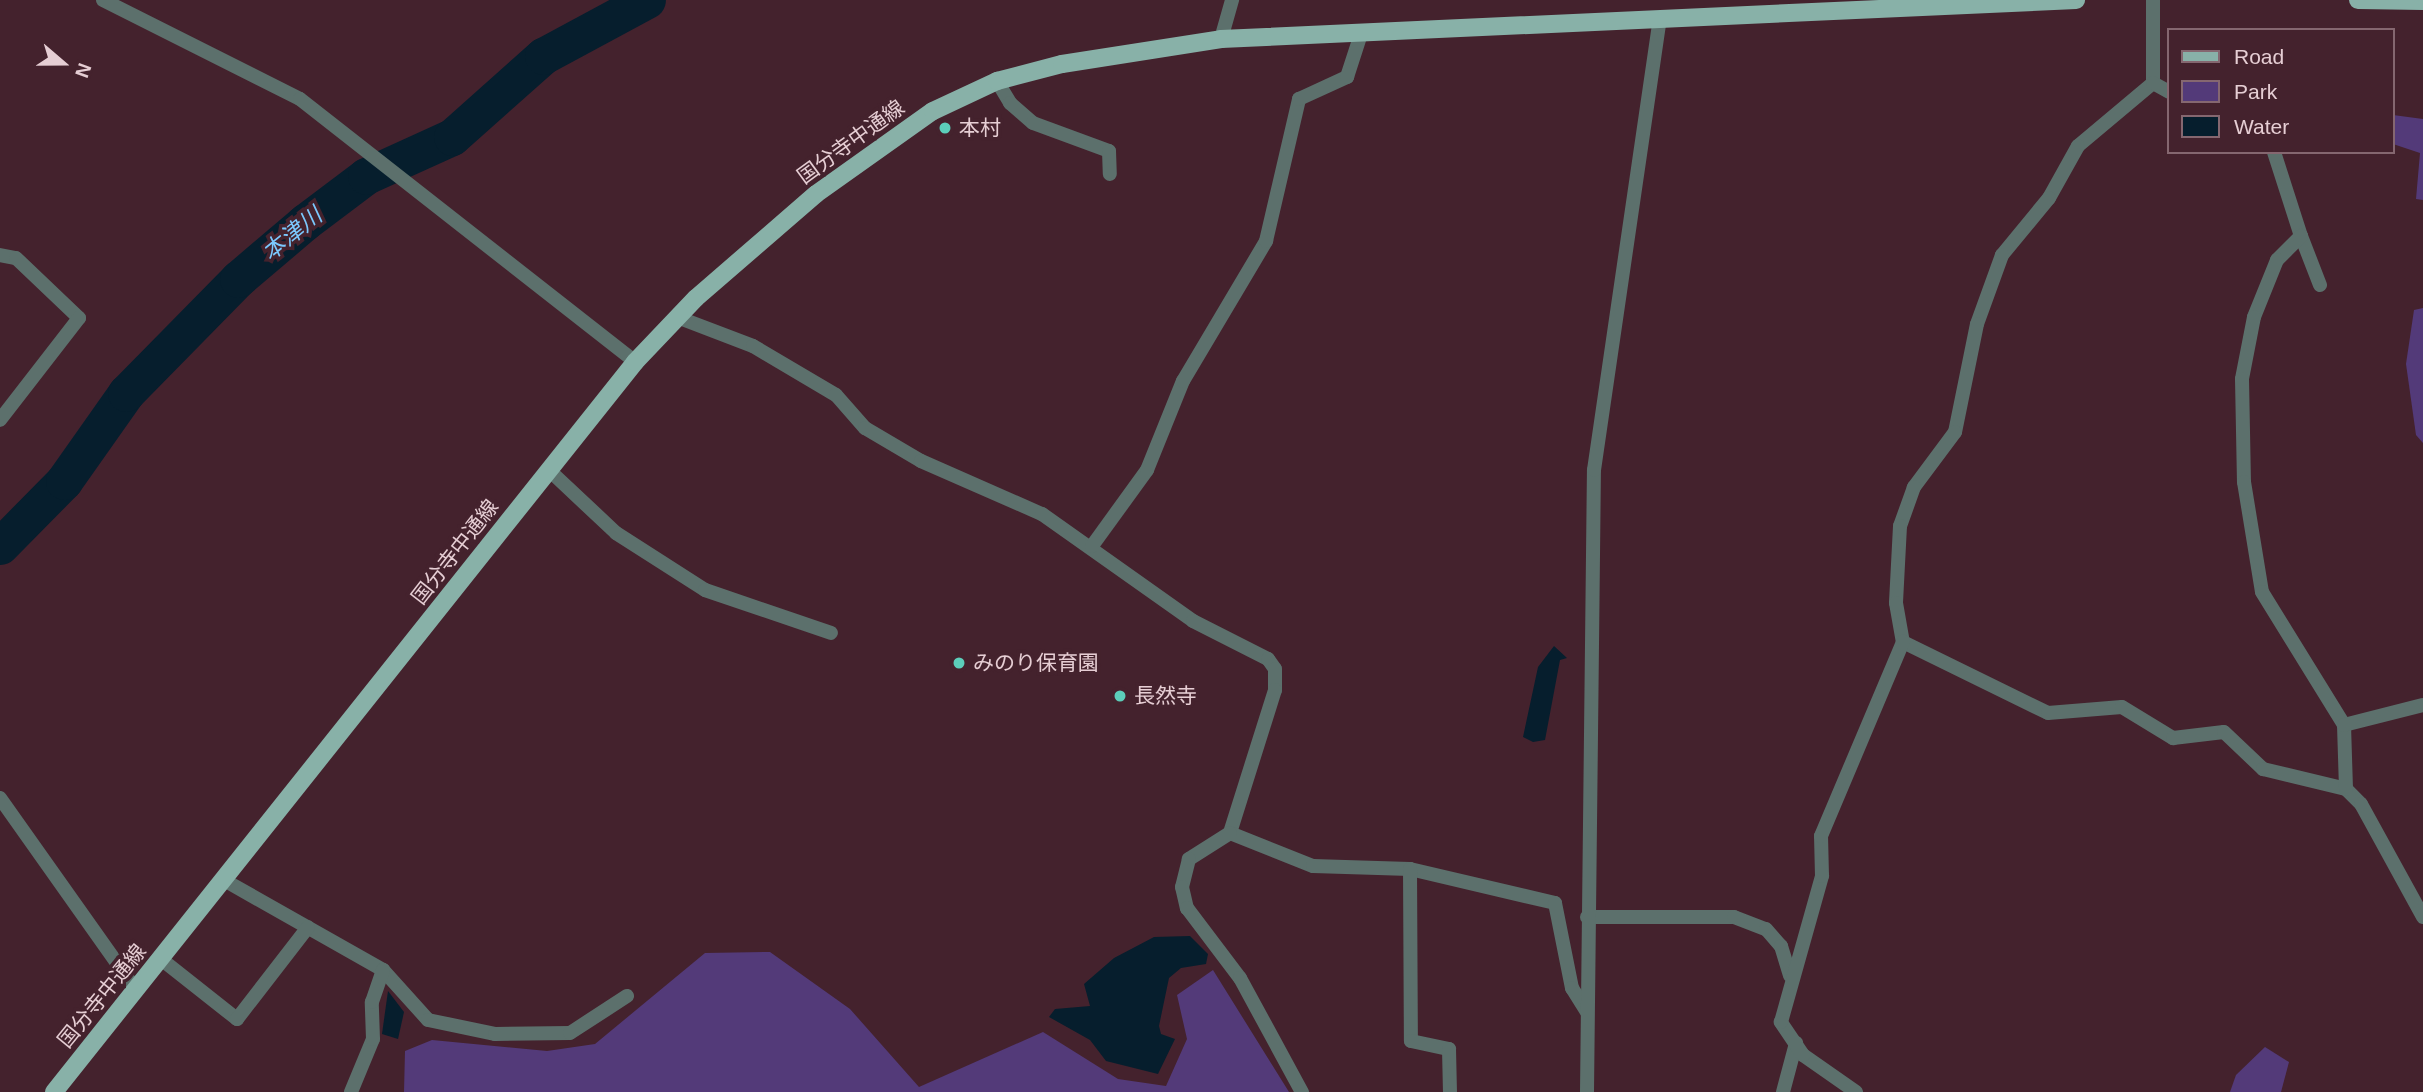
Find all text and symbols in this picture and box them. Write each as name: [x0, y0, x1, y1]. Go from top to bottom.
north arrow: [28, 28, 98, 98]
legend: [2168, 28, 2395, 154]
text: Road: [2234, 45, 2284, 68]
text: N: [71, 60, 95, 80]
text: Park: [2234, 80, 2277, 103]
street label: 国分寺中通線: [793, 95, 909, 189]
place label: 本村: [959, 115, 1001, 141]
text: Water: [2234, 115, 2289, 138]
marker: 本村: [937, 120, 953, 136]
water label: 本津川: [257, 202, 327, 266]
street label: 国分寺中通線: [406, 495, 504, 609]
place label: みのり保育園: [973, 650, 1099, 676]
marker: みのり保育園: [951, 655, 967, 671]
place label: 長然寺: [1134, 683, 1197, 709]
marker: 長然寺: [1112, 688, 1128, 704]
street label: 国分寺中通線: [53, 939, 151, 1053]

